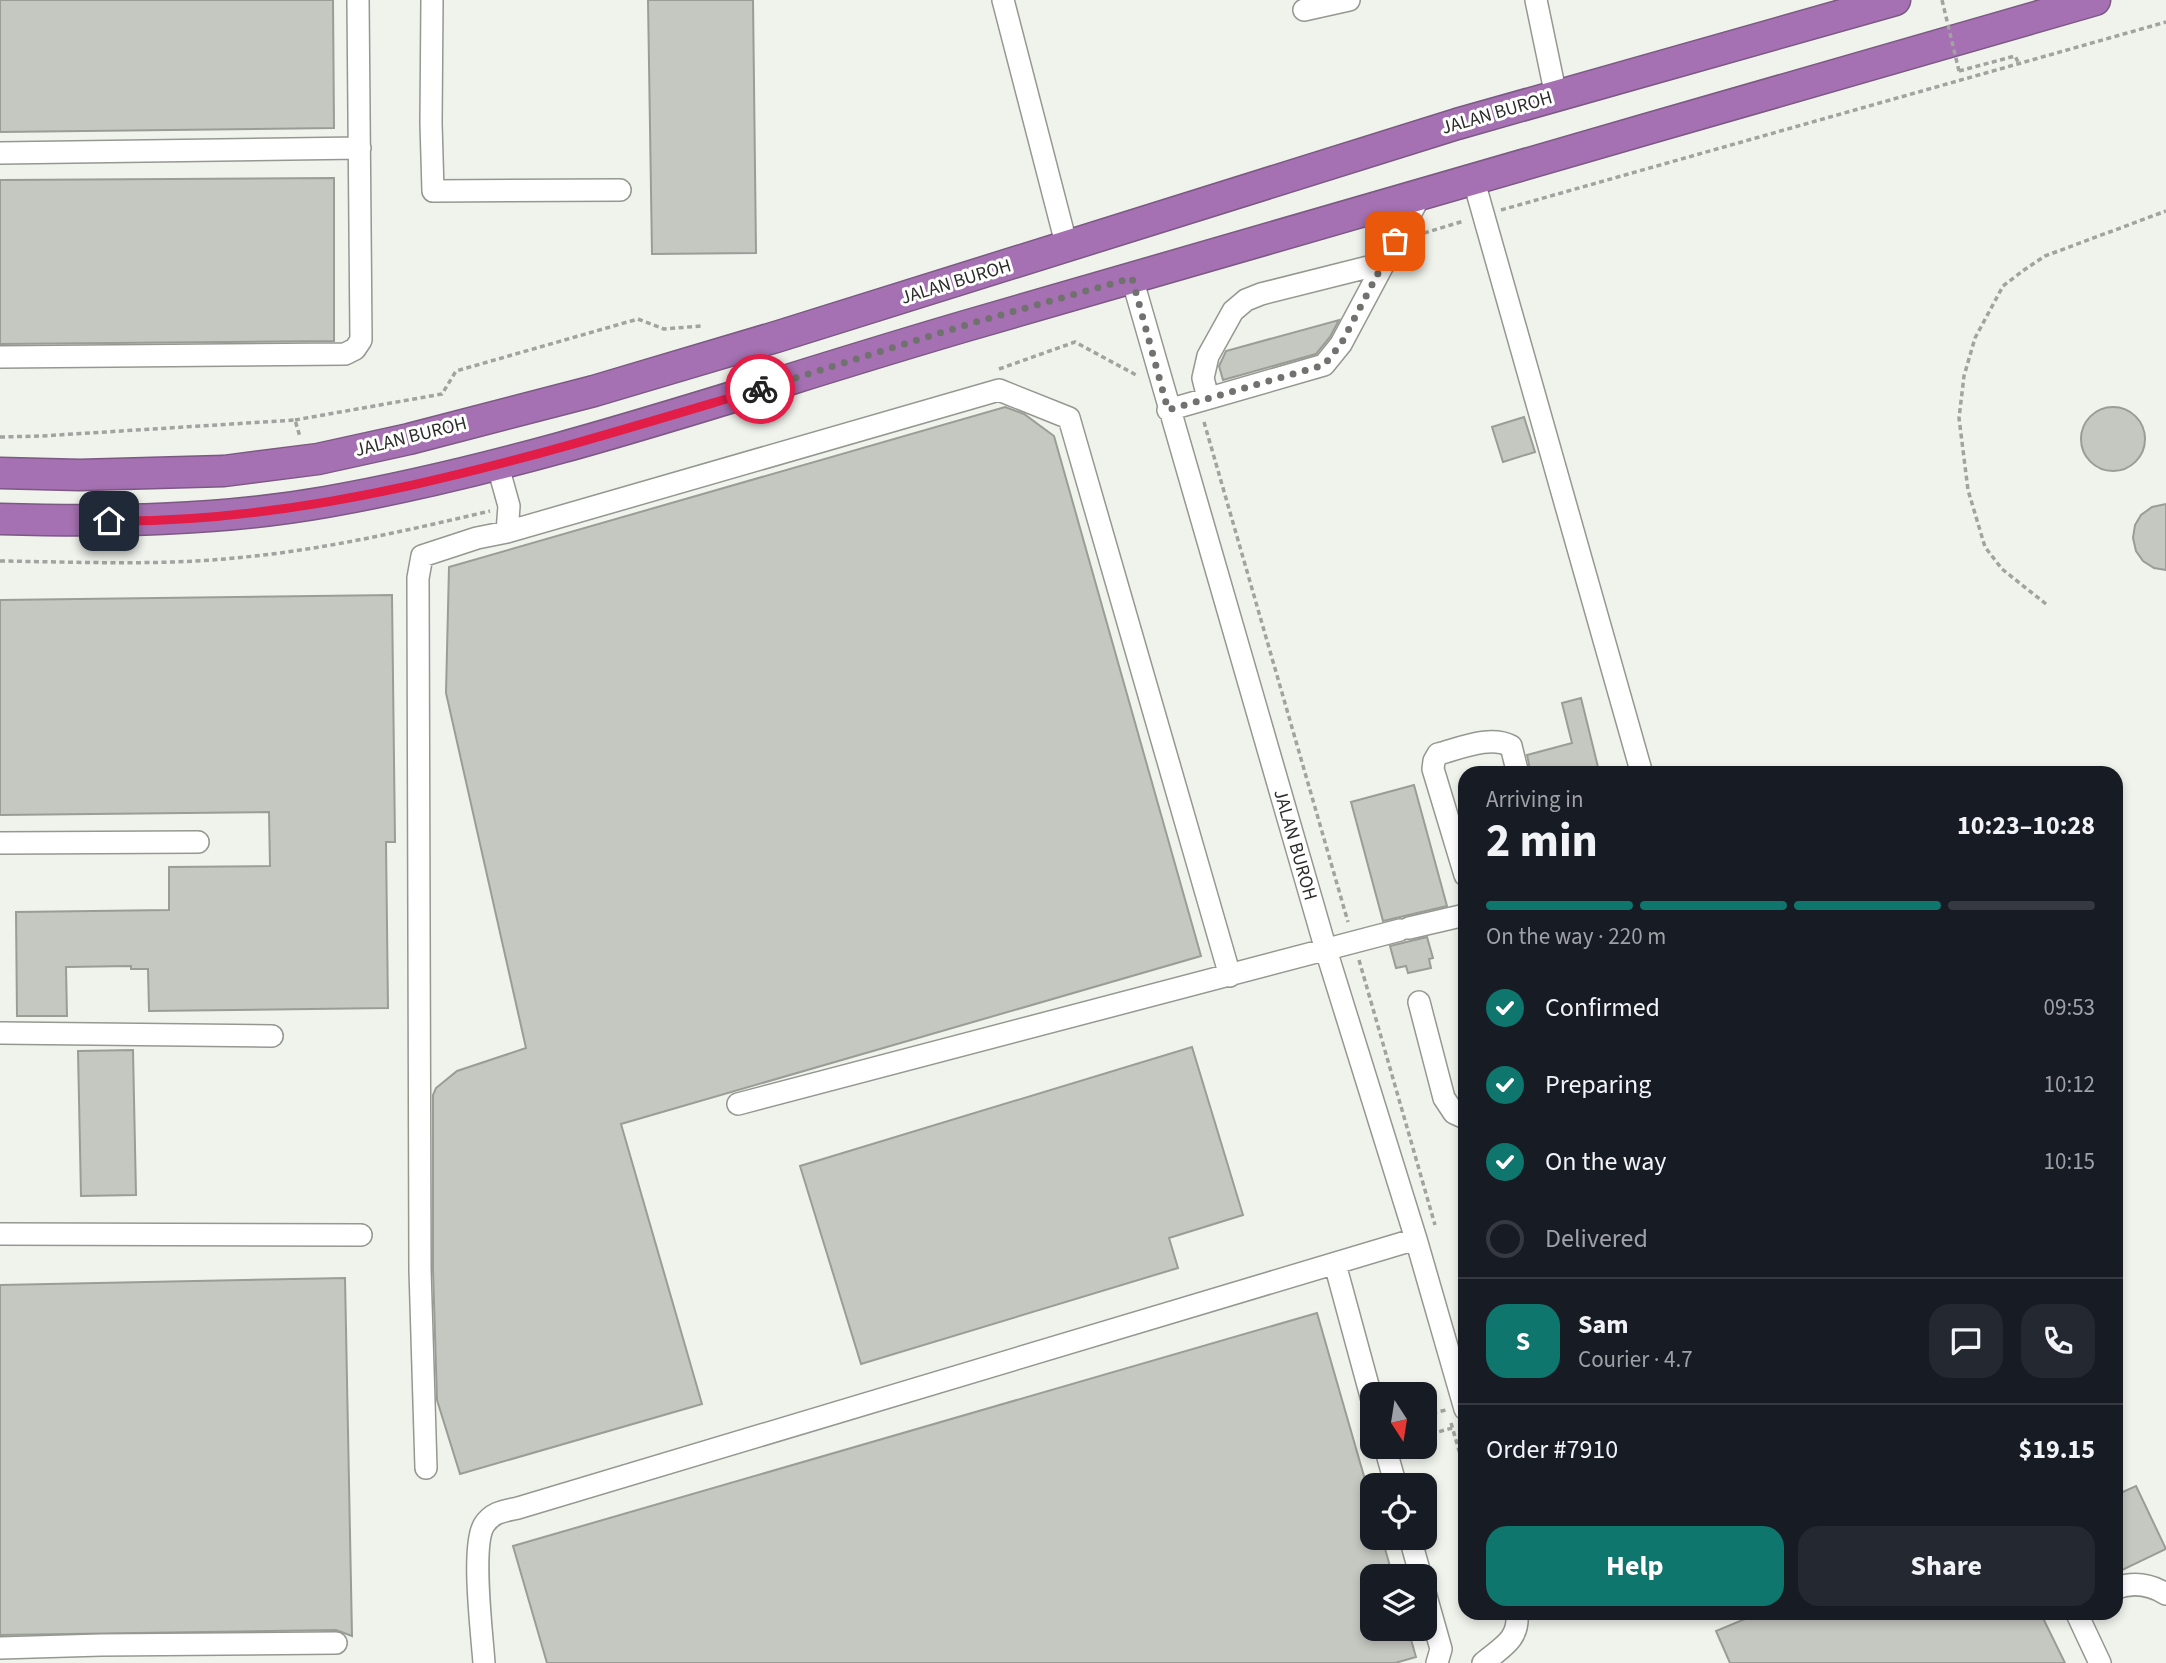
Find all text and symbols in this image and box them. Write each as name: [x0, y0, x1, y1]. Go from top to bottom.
street label: JALAN BUROH: [1438, 84, 1556, 142]
pin: [1365, 211, 1425, 271]
icon: bag: [1376, 222, 1414, 260]
street label: JALAN BUROH: [897, 252, 1015, 312]
courier: [725, 354, 795, 424]
icon: bike: [741, 370, 779, 408]
street label: JALAN BUROH: [352, 410, 470, 464]
pin: [79, 491, 139, 551]
icon: home: [90, 502, 128, 540]
text: Arriving in: [1486, 783, 1584, 816]
street label: JALAN BUROH: [1266, 786, 1324, 904]
text: 10:23–10:28: [1957, 807, 2095, 844]
text: 2 min: [1486, 809, 1598, 874]
text: On the way · 220 m: [1486, 920, 1666, 953]
icon: check: [1486, 989, 1524, 1027]
text: Confirmed: [1545, 989, 1660, 1026]
text: 09:53: [2044, 991, 2095, 1024]
icon: check: [1486, 1066, 1524, 1104]
text: Preparing: [1545, 1066, 1651, 1103]
text: 10:12: [2044, 1068, 2095, 1101]
icon: check: [1486, 1143, 1524, 1181]
text: On the way: [1545, 1143, 1666, 1180]
text: 10:15: [2044, 1145, 2095, 1178]
text: Delivered: [1545, 1220, 1648, 1257]
button: chat: [1929, 1304, 2003, 1378]
button: phone: [2021, 1304, 2095, 1378]
text: Sam: [1578, 1306, 1628, 1343]
text: S: [1516, 1323, 1530, 1360]
text: Courier · 4.7: [1578, 1343, 1693, 1376]
north arrow: [1360, 1382, 1437, 1460]
map controls: [1360, 1382, 1437, 1641]
text: Order #7910: [1486, 1431, 1618, 1468]
text: $19.15: [2019, 1431, 2095, 1468]
button: locate: [1360, 1473, 1437, 1550]
button: Help: [1486, 1526, 1784, 1606]
button: Share: [1798, 1526, 2095, 1606]
button: layers: [1360, 1564, 1437, 1641]

